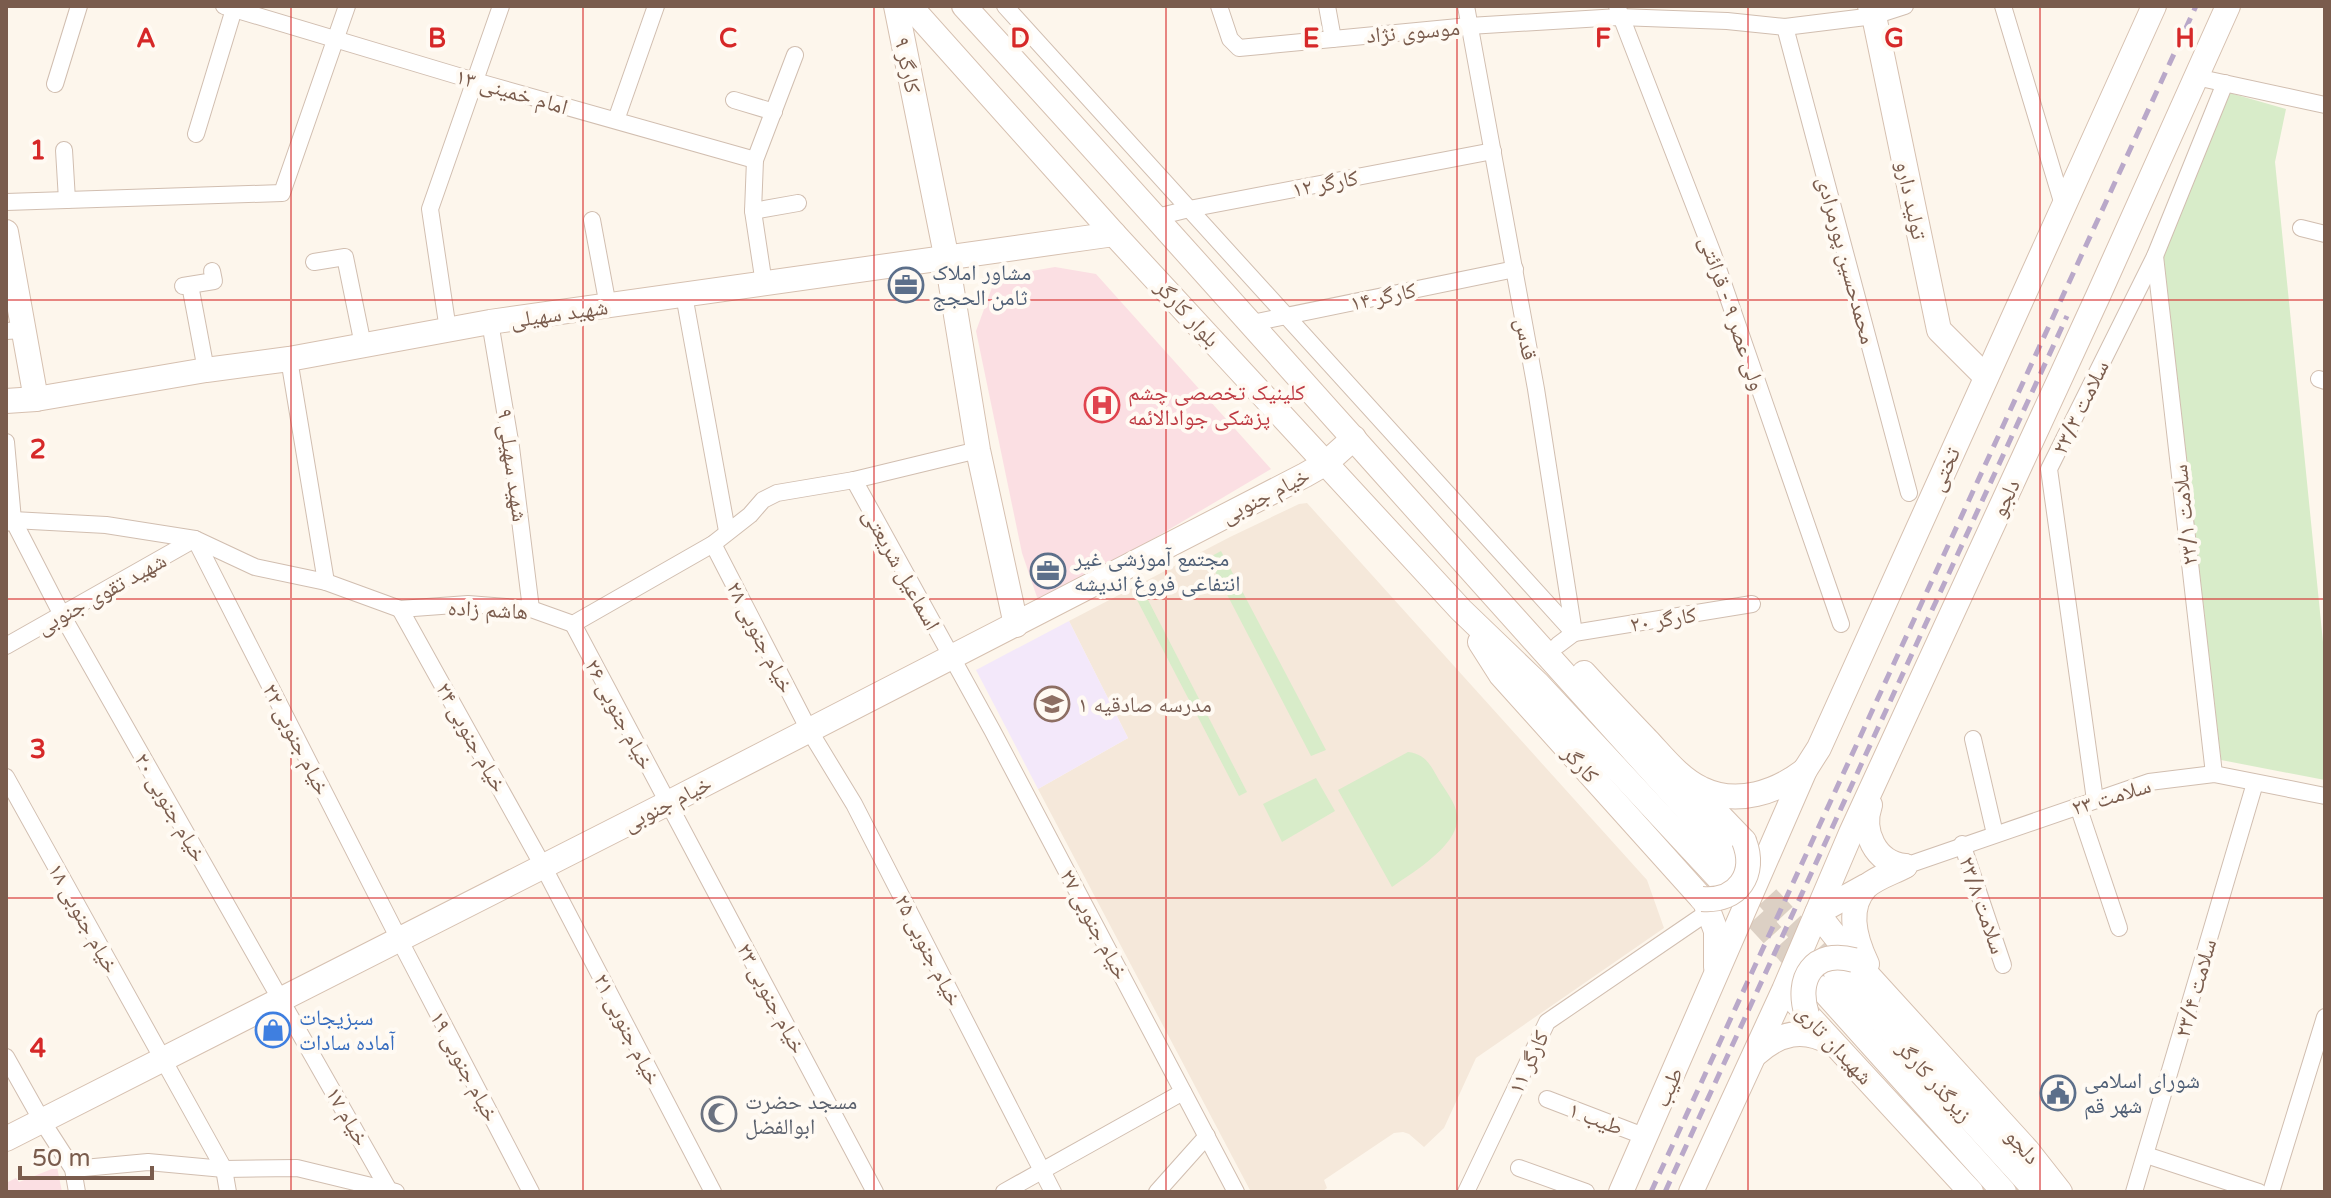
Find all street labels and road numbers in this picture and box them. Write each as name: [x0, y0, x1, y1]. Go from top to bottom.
street label: موسوی نژاد: [1365, 15, 1461, 49]
street label: کارگر ۹: [888, 35, 926, 96]
street label: امام خمینی ۱۳: [452, 64, 571, 121]
street label: تولید دارو: [1890, 159, 1932, 242]
street label: کارگر ۱۲: [1290, 165, 1360, 203]
street label: محمدحسین پورمرادی: [1811, 174, 1881, 347]
street label: ولی عصر ۹ - قرائتی: [1693, 233, 1771, 394]
street label: بلوار کارگر: [1149, 274, 1225, 353]
street label: کارگر ۱۴: [1348, 277, 1419, 317]
street label: شهید سهیلی: [509, 294, 610, 334]
street label: قدس: [1510, 316, 1542, 362]
street label: سلامت ۲۳/۳: [2047, 356, 2115, 459]
street label: شهید سهیلی ۹: [491, 407, 533, 523]
street label: تختی: [1924, 443, 1966, 495]
street label: خیام جنوبی: [1217, 463, 1315, 530]
street label: سلامت ۲۳/۱: [2167, 463, 2203, 566]
street label: دلجو: [1986, 475, 2026, 521]
street label: اسماعیل شریعتی: [857, 504, 945, 635]
street label: شهید تقوی جنوبی: [32, 547, 171, 640]
street label: خیام جنوبی ۲۸: [720, 578, 799, 698]
street label: هاشم زاده: [447, 595, 529, 626]
street label: کارگر ۲۰: [1628, 602, 1698, 638]
street label: خیام جنوبی ۲۶: [578, 655, 659, 775]
street label: خیام جنوبی ۲۴: [429, 678, 512, 797]
street label: خیام جنوبی ۲۲: [256, 680, 335, 800]
street label: کارگر: [1556, 740, 1604, 789]
street label: خیام جنوبی ۲۰: [128, 748, 212, 867]
street label: خیام جنوبی: [619, 771, 717, 838]
street label: سلامت ۲۳: [2069, 773, 2154, 821]
street label: سلامت ۲۳/۸: [1953, 853, 2011, 957]
street label: خیام جنوبی ۱۸: [41, 859, 124, 978]
street label: خیام جنوبی ۲۷: [1053, 865, 1134, 985]
street label: خیام جنوبی ۲۵: [888, 891, 967, 1011]
street label: سلامت ۲۳/۴: [2170, 936, 2222, 1040]
street label: خیام جنوبی ۲۳: [730, 939, 811, 1059]
street label: خیام جنوبی ۲۱: [587, 970, 666, 1090]
street label: شهیدان تاری: [1791, 999, 1878, 1090]
street label: خیام جنوبی ۱۹: [423, 1007, 504, 1127]
street label: کارگر ۱۱: [1503, 1027, 1555, 1098]
street label: زیرگذر کارگر: [1891, 1035, 1977, 1127]
street label: طیب: [1649, 1064, 1689, 1111]
street label: خیام ۱۷: [319, 1082, 374, 1151]
street label: طیب ۱: [1565, 1097, 1626, 1141]
street label: دلجو: [2000, 1124, 2045, 1170]

